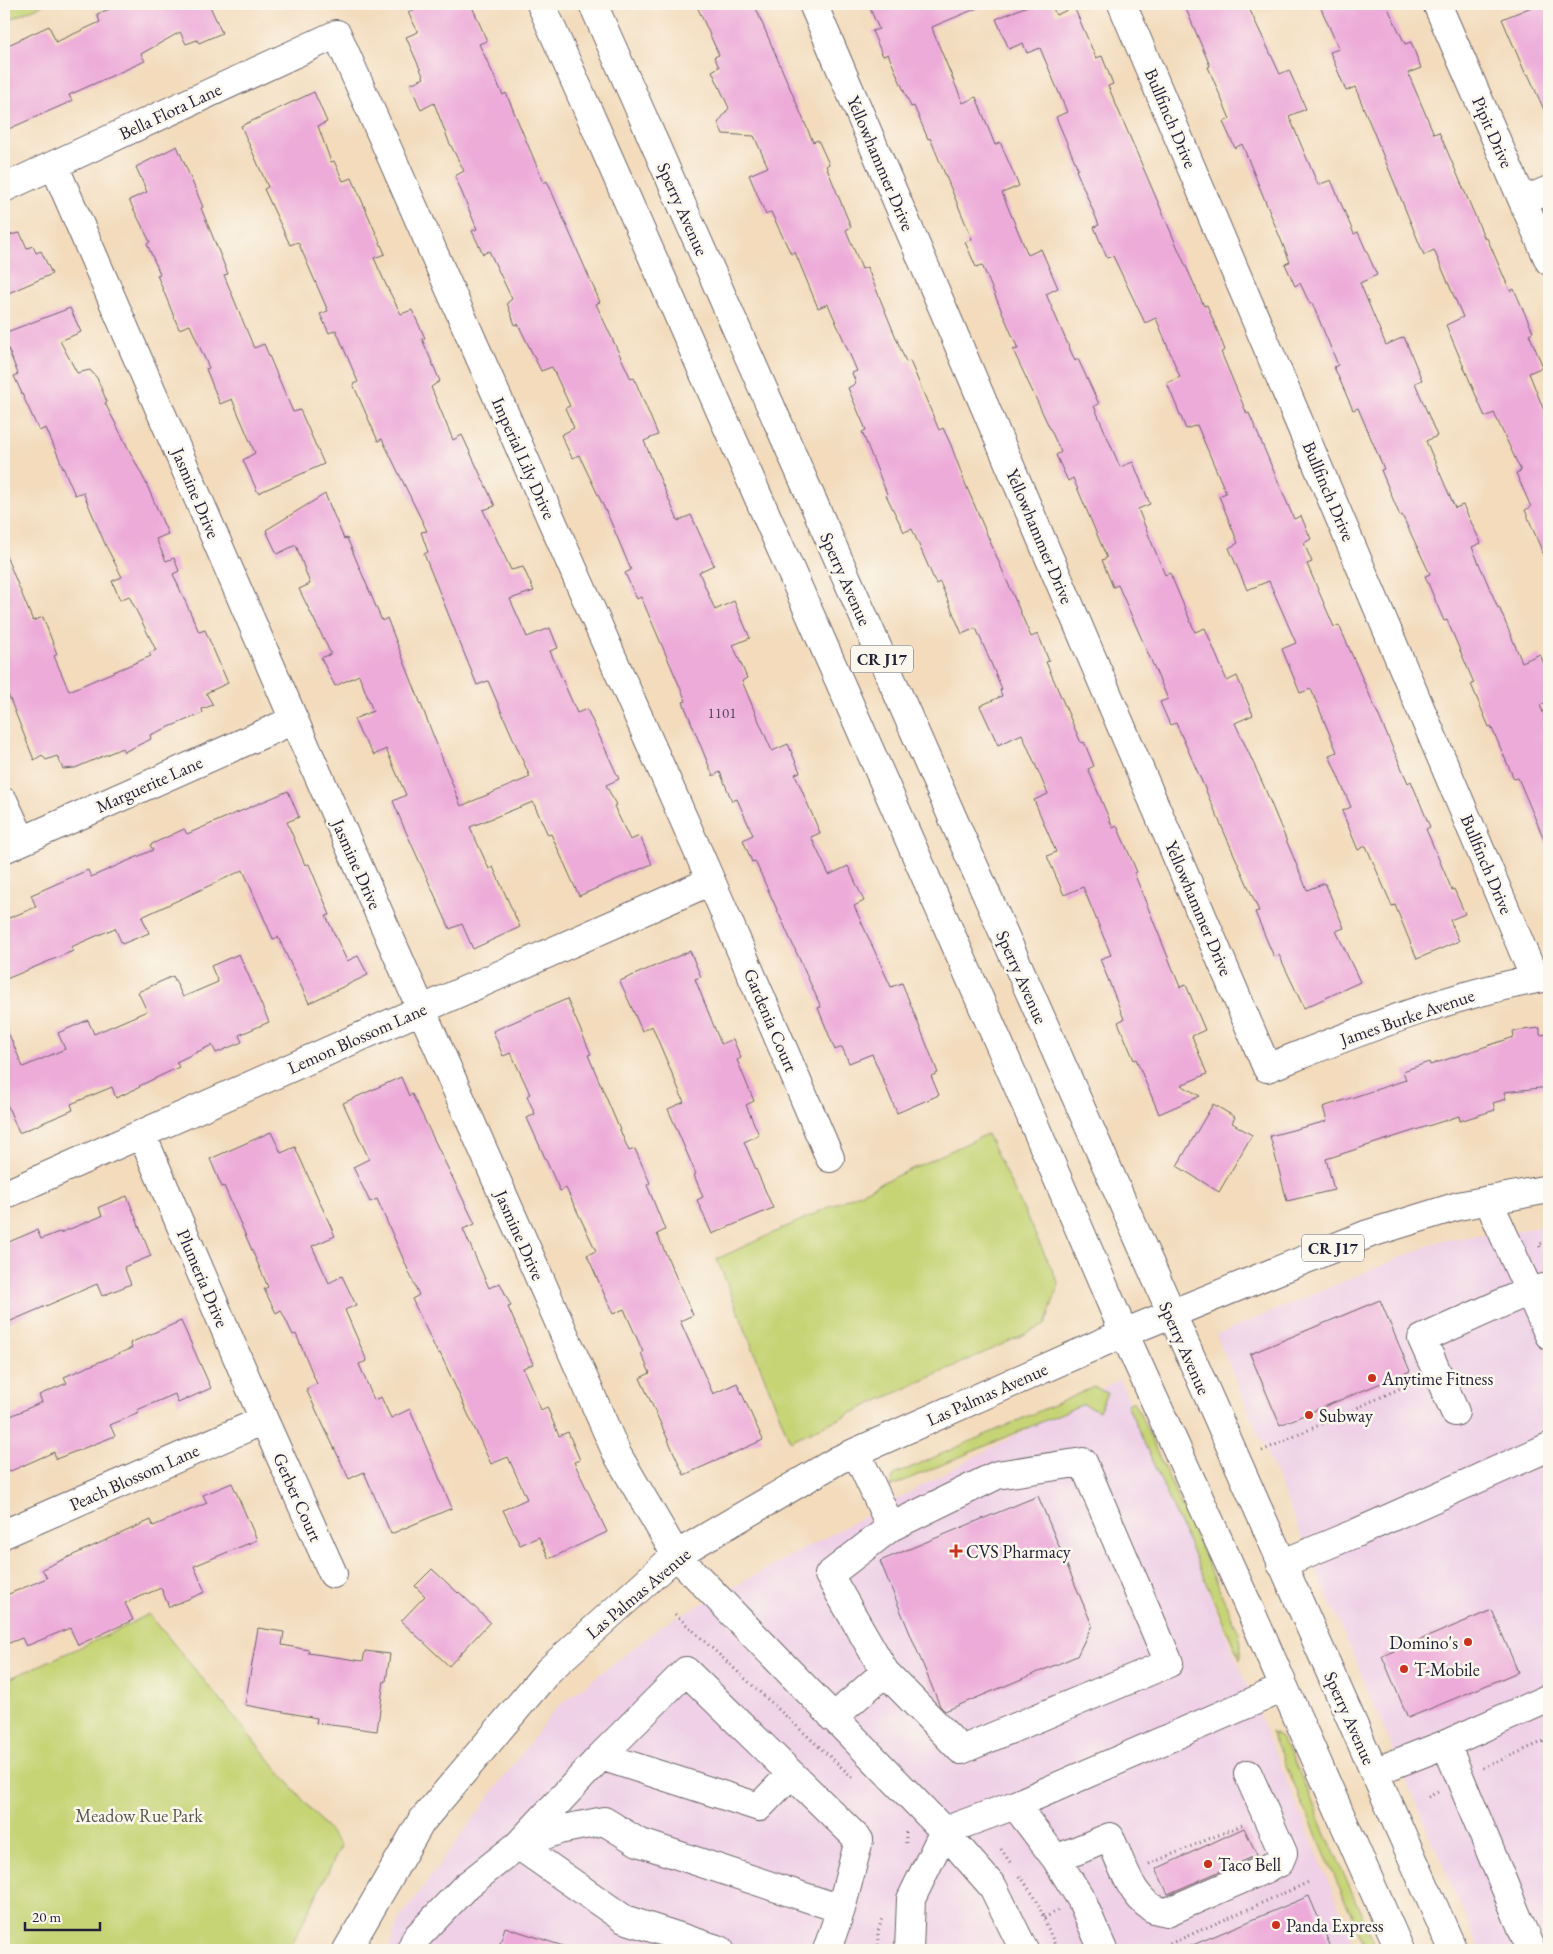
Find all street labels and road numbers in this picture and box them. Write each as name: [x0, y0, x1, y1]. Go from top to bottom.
street label: Bullfinch Drive: [1140, 65, 1202, 171]
street label: Bella Flora Lane: [115, 77, 225, 145]
street label: Yellowhammer Drive: [842, 92, 920, 234]
street label: Pipit Drive: [1467, 93, 1519, 171]
street label: Sperry Avenue: [652, 159, 714, 259]
street label: Imperial Lily Drive: [487, 393, 561, 523]
street label: Bullfinch Drive: [1298, 438, 1360, 544]
street label: Jasmine Drive: [166, 442, 225, 542]
street label: Yellowhammer Drive: [1001, 465, 1079, 607]
street label: Sperry Avenue: [815, 529, 877, 629]
road number: CR J17: [851, 646, 913, 672]
street label: Marguerite Lane: [92, 750, 206, 818]
street label: Bullfinch Drive: [1456, 811, 1518, 917]
street label: Jasmine Drive: [326, 814, 387, 913]
street label: Yellowhammer Drive: [1160, 837, 1238, 979]
street label: Sperry Avenue: [991, 927, 1053, 1027]
street label: Gardenia Court: [739, 965, 803, 1075]
street label: James Burke Avenue: [1335, 983, 1477, 1051]
street label: Lemon Blossom Lane: [284, 997, 430, 1079]
street label: Jasmine Drive: [489, 1185, 550, 1284]
street label: Plumeria Drive: [172, 1225, 234, 1331]
road number: CR J17: [1302, 1234, 1364, 1262]
street label: Sperry Avenue: [1154, 1298, 1216, 1398]
street label: Las Palmas Avenue: [923, 1357, 1051, 1431]
street label: Peach Blossom Lane: [66, 1438, 202, 1516]
street label: Gerber Court: [268, 1449, 328, 1545]
street label: Las Palmas Avenue: [581, 1542, 695, 1644]
street label: Sperry Avenue: [1319, 1668, 1381, 1768]

